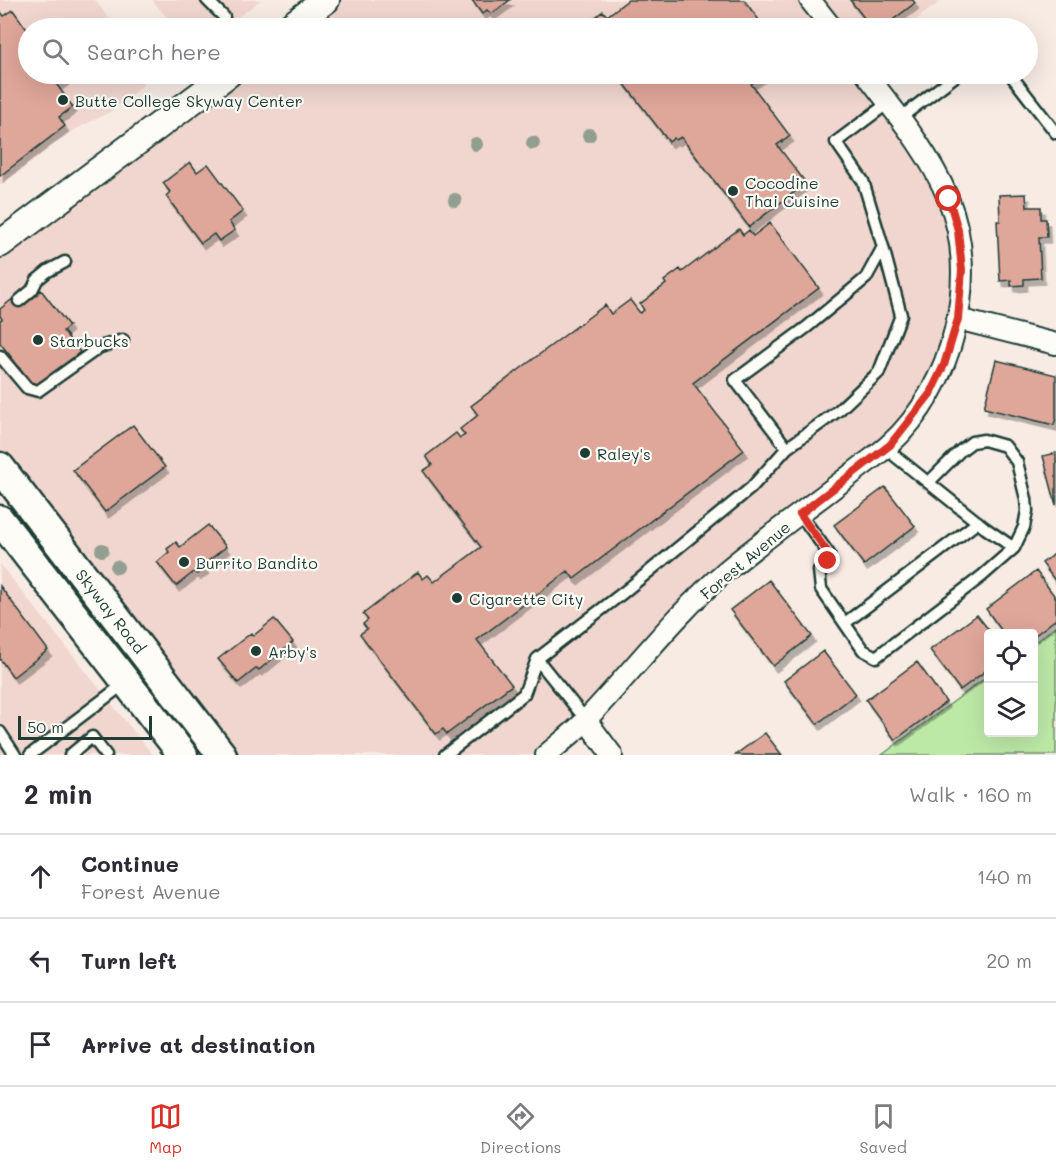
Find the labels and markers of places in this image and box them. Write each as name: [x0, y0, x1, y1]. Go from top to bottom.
place label: Butte College Skyway Center: [75, 90, 303, 111]
marker: Butte College Skyway Center: [56, 93, 70, 107]
place label: Cocodine Thai Cuisine: [745, 172, 839, 211]
marker: Cocodine Thai Cuisine: [726, 184, 740, 198]
place label: Starbucks: [50, 330, 129, 351]
marker: Starbucks: [31, 333, 45, 347]
place label: Raley's: [597, 443, 651, 464]
marker: Raley's: [578, 446, 592, 460]
place label: Burrito Bandito: [196, 552, 318, 573]
marker: Burrito Bandito: [177, 555, 191, 569]
place label: Cigarette City: [469, 588, 583, 609]
marker: Cigarette City: [450, 591, 464, 605]
place label: Arby's: [268, 641, 317, 662]
marker: Arby's: [249, 644, 263, 658]

